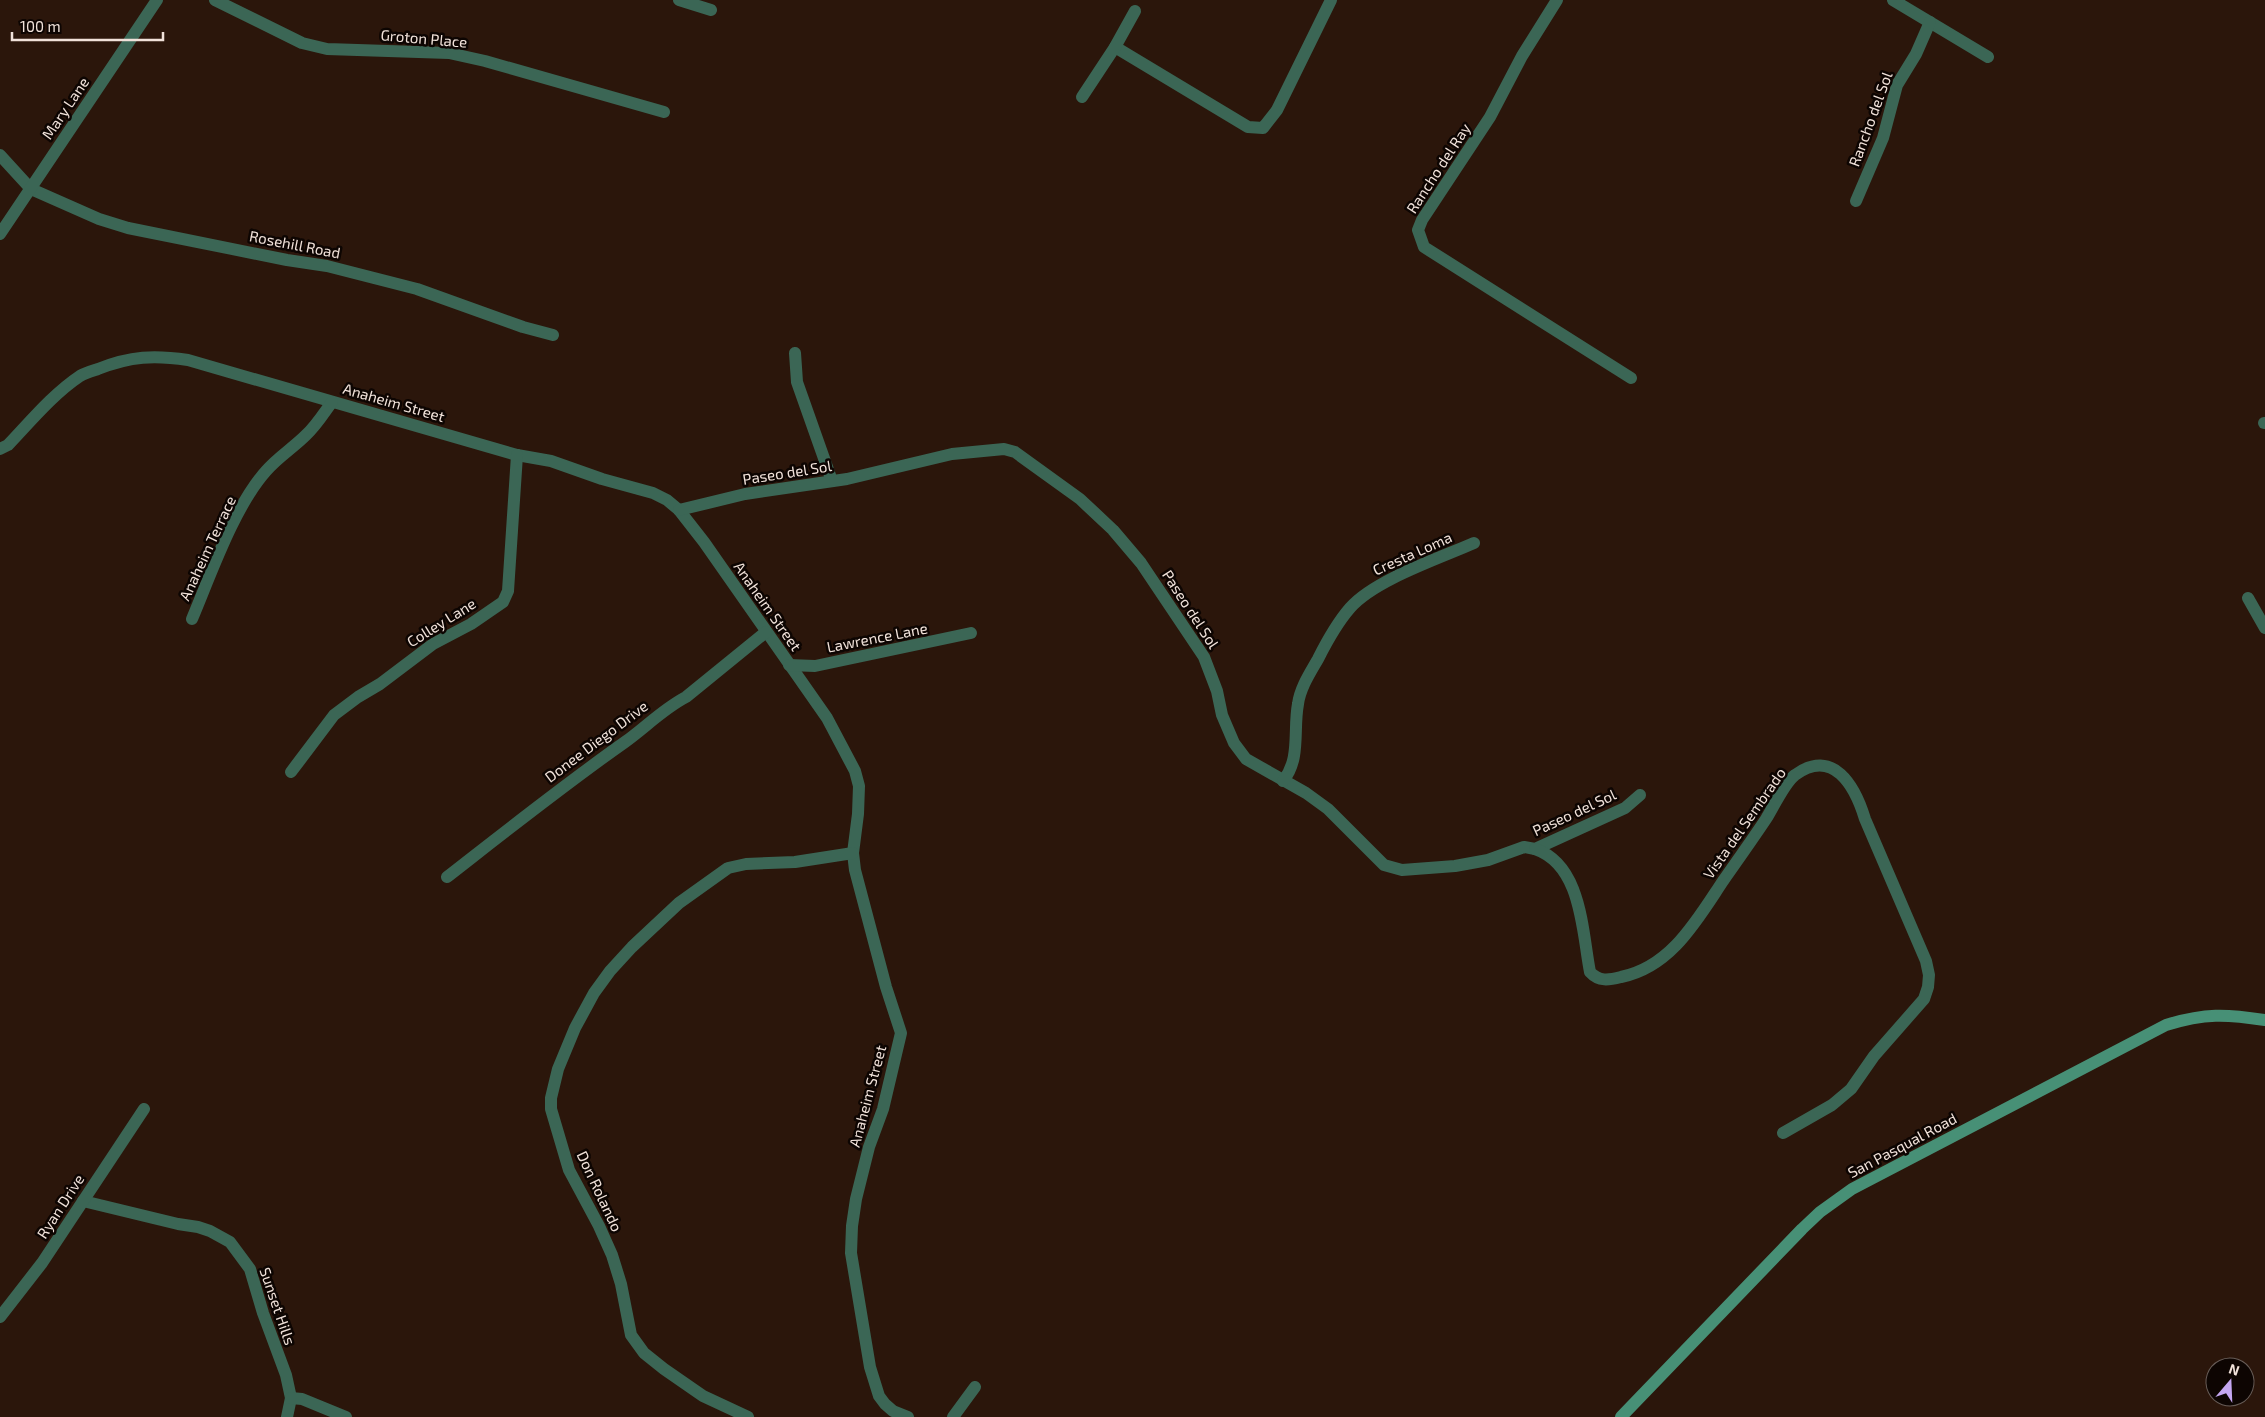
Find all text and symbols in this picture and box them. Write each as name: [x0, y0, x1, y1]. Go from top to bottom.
scale bar: [12, 10, 164, 42]
text: 100 m: [20, 17, 61, 35]
street label: Groton Place: [380, 25, 468, 51]
street label: Rancho del Sol: [1845, 69, 1896, 169]
street label: Mary Lane: [38, 74, 92, 142]
street label: Rancho del Ray: [1402, 120, 1474, 216]
street label: Rosehill Road: [248, 226, 342, 262]
street label: Anaheim Street: [341, 379, 447, 425]
street label: Paseo del Sol: [741, 456, 833, 488]
street label: Anaheim Terrace: [175, 493, 239, 603]
street label: Cresta Loma: [1370, 528, 1454, 578]
street label: Anaheim Street: [731, 558, 806, 654]
street label: Paseo del Sol: [1159, 566, 1223, 652]
street label: Colley Lane: [403, 594, 479, 650]
street label: Lawrence Lane: [825, 618, 929, 656]
street label: Donee Diego Drive: [541, 696, 651, 786]
street label: Vista del Sembrado: [1699, 764, 1789, 882]
street label: Paseo del Sol: [1529, 785, 1619, 839]
street label: Anaheim Street: [845, 1043, 889, 1149]
street label: San Pasqual Road: [1845, 1109, 1959, 1181]
street label: Don Rolando: [574, 1148, 626, 1234]
street label: Ryan Drive: [33, 1170, 87, 1242]
street label: Sunset Hills: [256, 1265, 300, 1347]
north arrow: [2205, 1357, 2255, 1407]
text: N: [2227, 1360, 2242, 1379]

